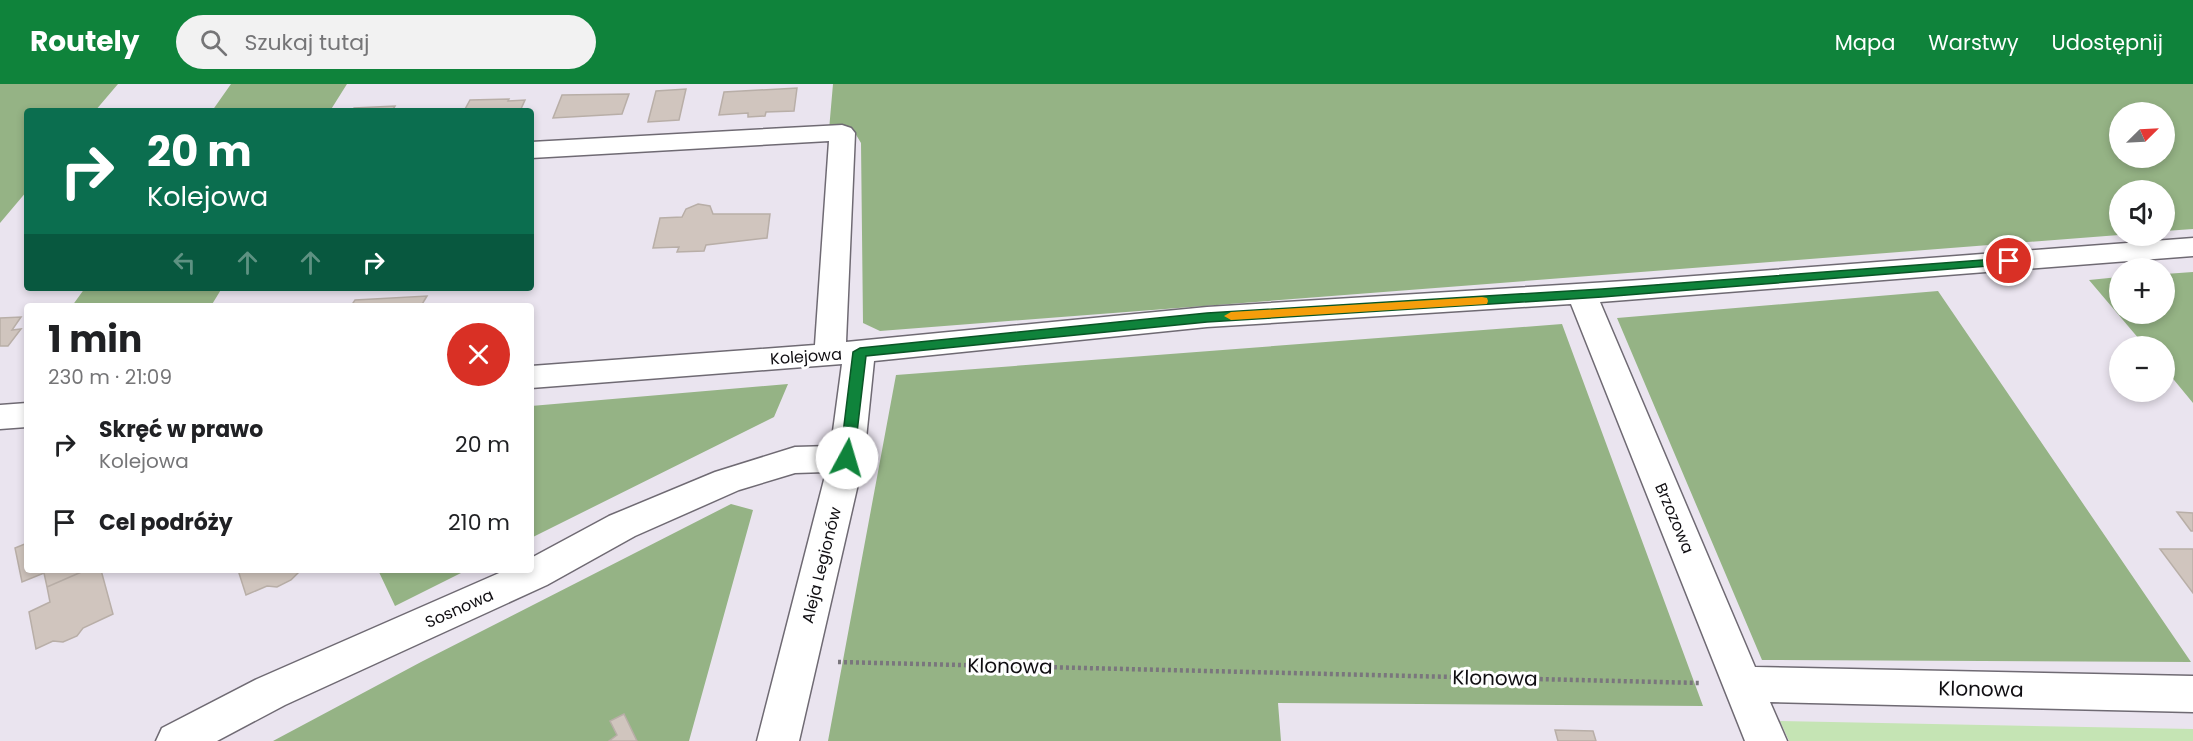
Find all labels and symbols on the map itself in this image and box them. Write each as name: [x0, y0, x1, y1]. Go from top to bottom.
north arrow: [2109, 102, 2175, 168]
pin: [1983, 235, 2034, 286]
street label: Kolejowa: [769, 343, 843, 370]
position arrow: [815, 426, 879, 490]
street label: Brzozowa: [1649, 479, 1700, 557]
street label: Aleja Legionów: [796, 505, 847, 626]
street label: Sosnowa: [421, 583, 497, 634]
street label: Klonowa: [967, 651, 1053, 681]
street label: Klonowa: [1452, 663, 1538, 693]
street label: Klonowa: [1938, 674, 2024, 704]

